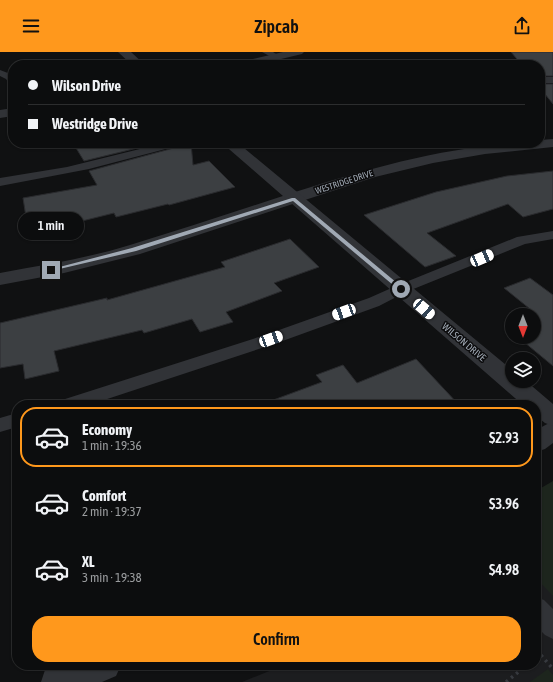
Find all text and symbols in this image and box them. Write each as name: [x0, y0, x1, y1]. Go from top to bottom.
icon: menu: [20, 15, 42, 37]
icon: share: [511, 15, 533, 37]
text: Zipcab: [254, 16, 299, 37]
text: Wilson Drive: [52, 77, 121, 94]
text: Westridge Drive: [52, 115, 138, 132]
street label: WESTRIDGE DRIVE: [314, 168, 374, 196]
callout: 1 min: [18, 212, 84, 240]
text: 1 min: [38, 218, 64, 233]
car: [469, 248, 495, 268]
route end: [42, 261, 60, 279]
route start: [392, 280, 410, 298]
car: [411, 297, 437, 321]
car: [331, 302, 357, 322]
north arrow: [505, 308, 541, 344]
map controls: [505, 308, 541, 388]
street label: WILSON DRIVE: [440, 321, 489, 364]
car: [258, 329, 284, 349]
button: layers: [505, 352, 541, 388]
icon: car: [34, 419, 70, 455]
text: Economy: [82, 421, 132, 438]
text: $2.93: [489, 429, 519, 446]
text: 1 min · 19:36: [82, 438, 142, 453]
icon: car: [34, 485, 70, 521]
text: Comfort: [82, 487, 126, 504]
text: $3.96: [489, 495, 519, 512]
text: 2 min · 19:37: [82, 504, 142, 519]
icon: car: [34, 551, 70, 587]
text: XL: [82, 553, 95, 570]
text: $4.98: [489, 561, 519, 578]
text: 3 min · 19:38: [82, 570, 142, 585]
button: Confirm: [32, 616, 521, 662]

